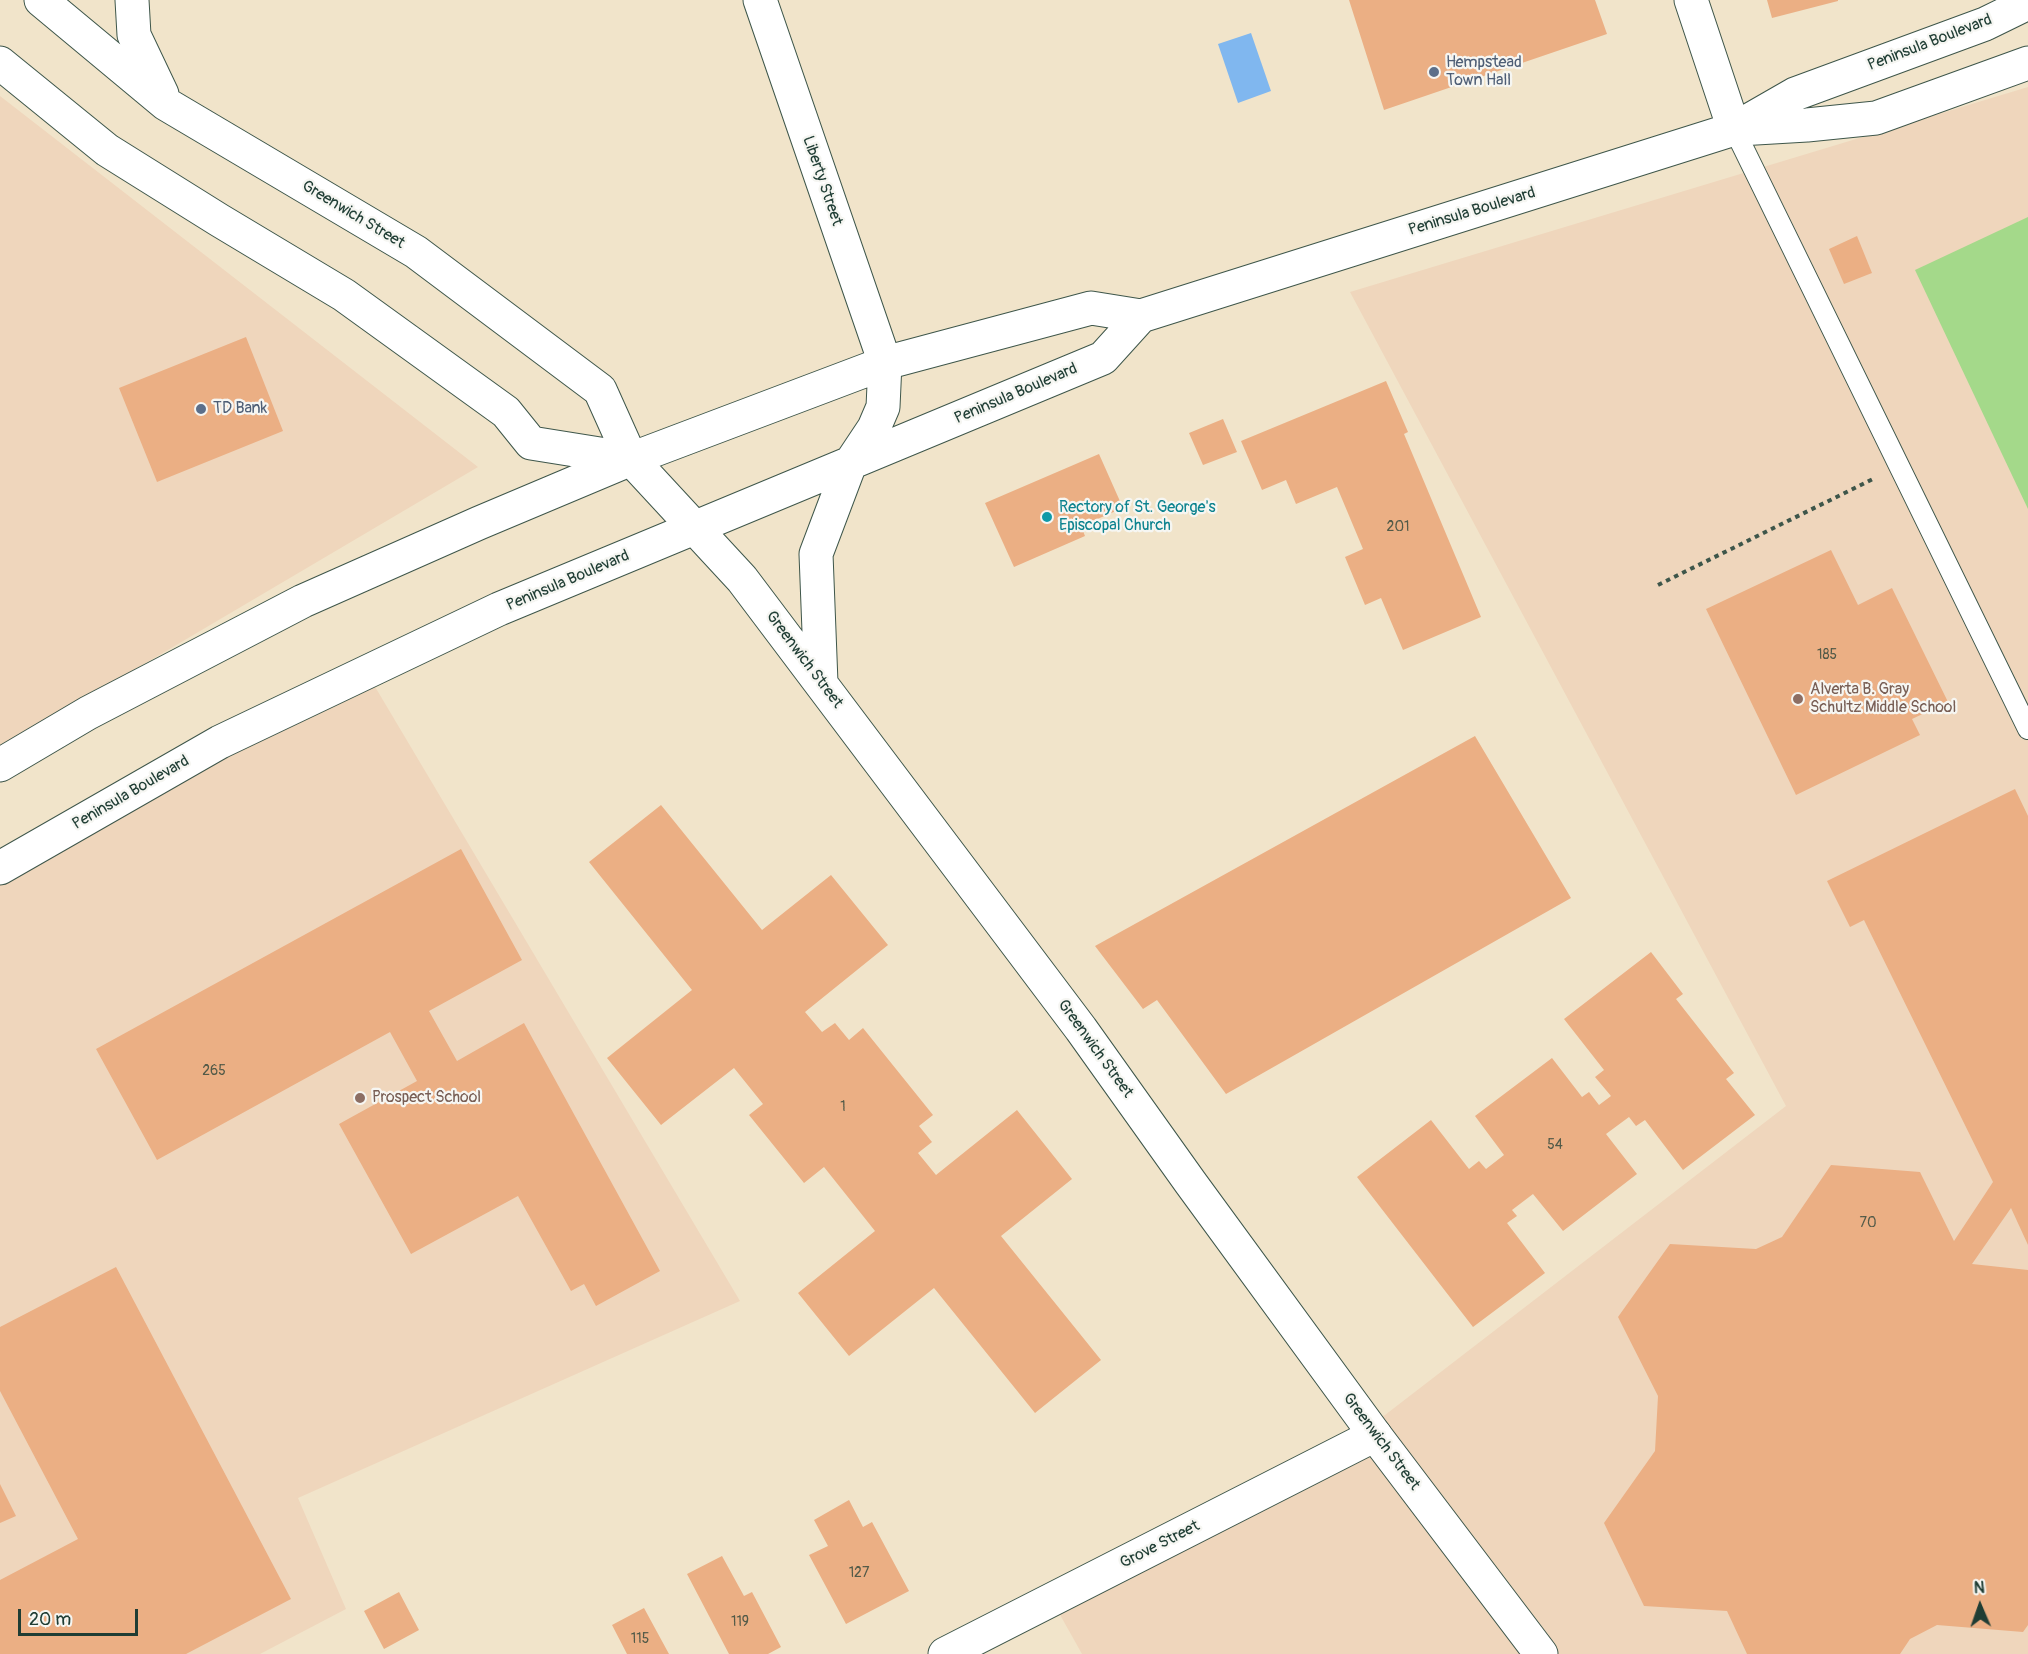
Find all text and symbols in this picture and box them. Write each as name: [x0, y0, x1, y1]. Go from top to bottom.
street label: Peninsula Boulevard: [1865, 10, 1995, 76]
place label: Hempstead Town Hall: [1446, 53, 1522, 91]
marker: Hempstead Town Hall: [1427, 65, 1441, 79]
street label: Liberty Street: [798, 134, 846, 228]
street label: Greenwich Street: [298, 177, 408, 253]
street label: Peninsula Boulevard: [1406, 184, 1538, 240]
street label: Peninsula Boulevard: [952, 359, 1080, 429]
place label: TD Bank: [213, 399, 267, 419]
marker: TD Bank: [194, 402, 208, 416]
place label: Rectory of St. George's Episcopal Church: [1059, 498, 1216, 536]
marker: Rectory of St. George's Episcopal Church: [1040, 510, 1054, 524]
house number: 201: [1387, 519, 1409, 535]
street label: Peninsula Boulevard: [504, 546, 632, 616]
street label: Greenwich Street: [761, 608, 847, 712]
house number: 185: [1817, 647, 1837, 663]
place label: Alverta B. Gray Schultz Middle School: [1810, 680, 1956, 718]
marker: Alverta B. Gray Schultz Middle School: [1791, 692, 1805, 706]
street label: Peninsula Boulevard: [69, 752, 193, 834]
street label: Greenwich Street: [1053, 996, 1137, 1102]
house number: 265: [202, 1063, 226, 1079]
place label: Prospect School: [372, 1088, 481, 1108]
marker: Prospect School: [353, 1091, 367, 1105]
house number: 1: [840, 1099, 846, 1115]
house number: 54: [1547, 1137, 1563, 1153]
house number: 70: [1860, 1215, 1876, 1231]
street label: Greenwich Street: [1338, 1390, 1424, 1494]
street label: Grove Street: [1117, 1517, 1203, 1573]
house number: 127: [849, 1565, 869, 1581]
north arrow: [1950, 1576, 2010, 1636]
text: N: [1974, 1578, 1985, 1598]
scale bar: [21, 1597, 141, 1635]
text: 20 m: [29, 1608, 71, 1631]
house number: 119: [731, 1614, 749, 1630]
house number: 115: [631, 1631, 649, 1647]

